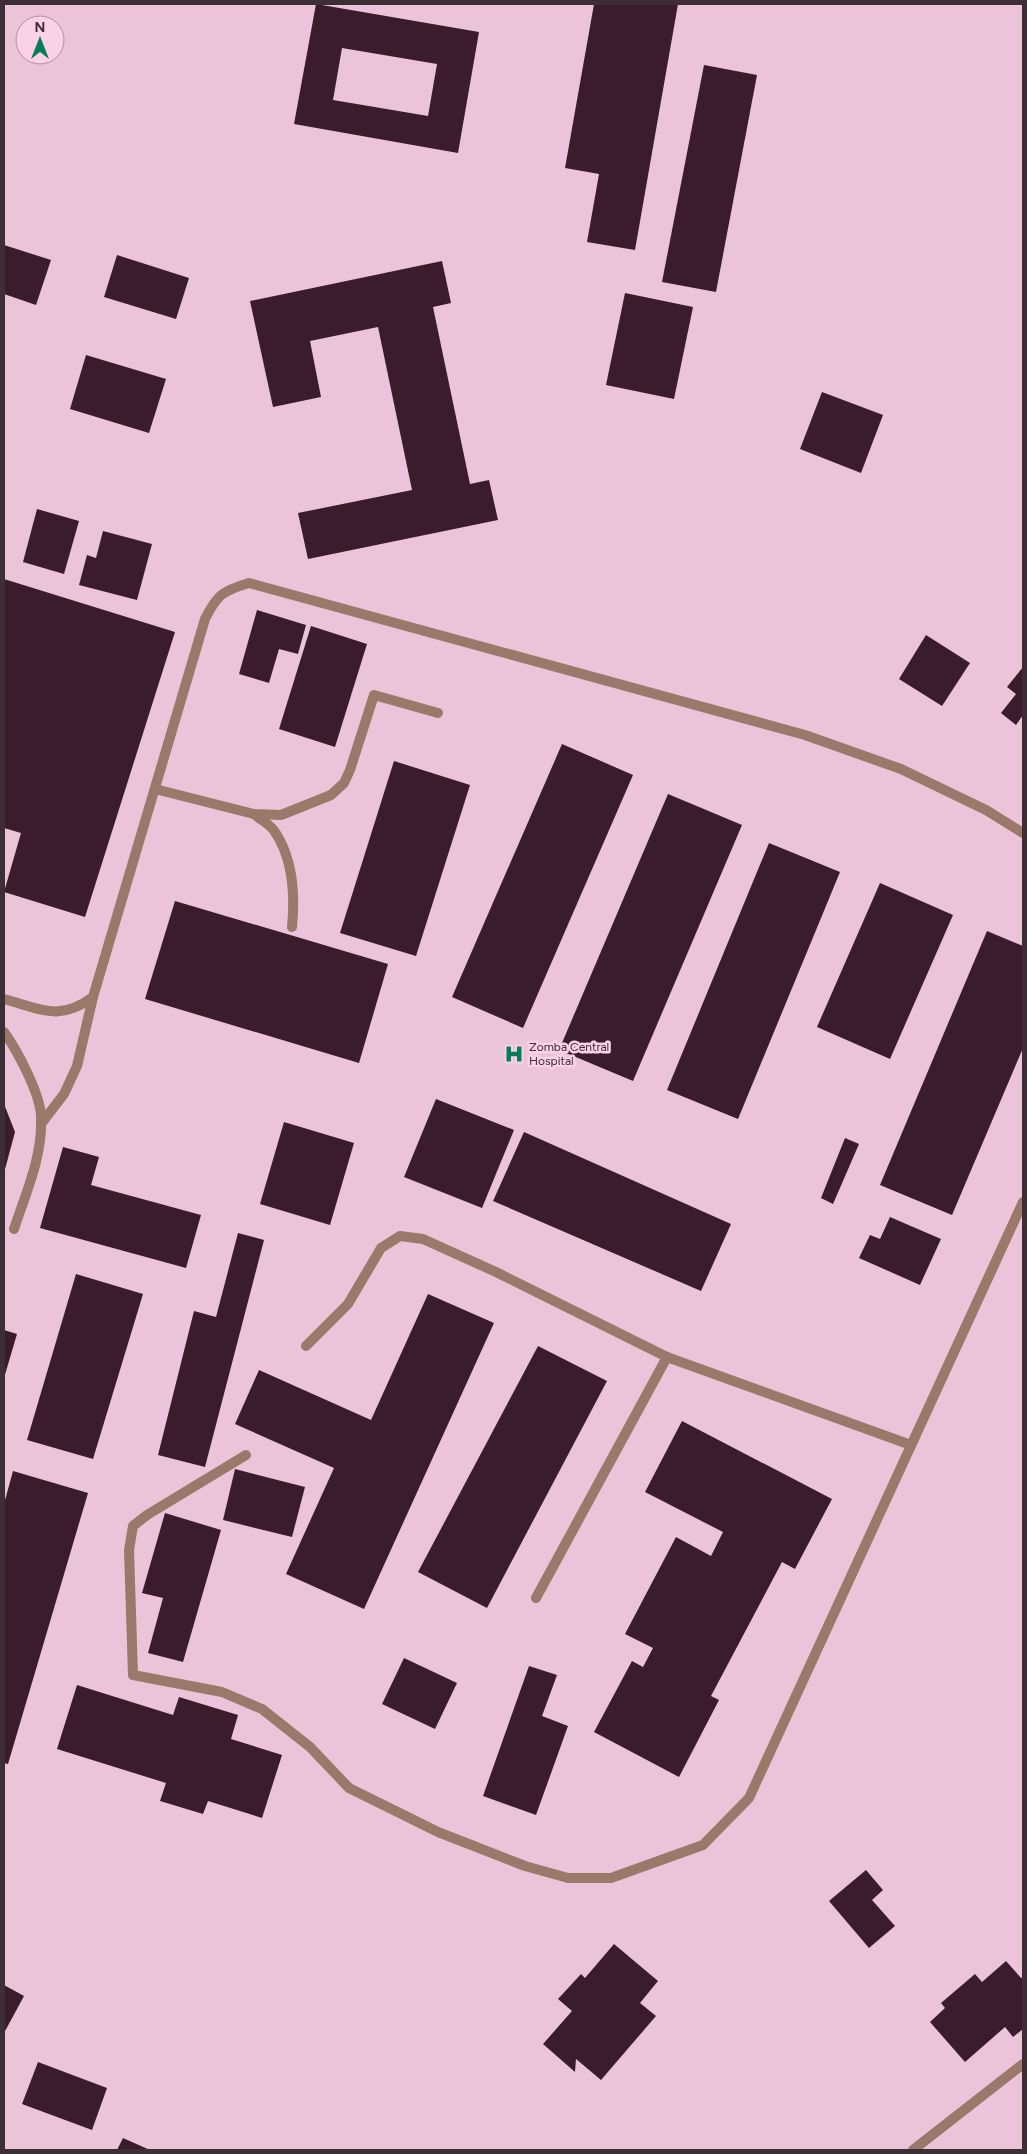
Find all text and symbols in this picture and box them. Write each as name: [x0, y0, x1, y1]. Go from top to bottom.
north arrow: [15, 15, 65, 65]
text: N: [35, 19, 45, 36]
place label: Zomba Central Hospital: [529, 1040, 609, 1068]
hospital icon: Zomba Central Hospital: [503, 1043, 525, 1065]

